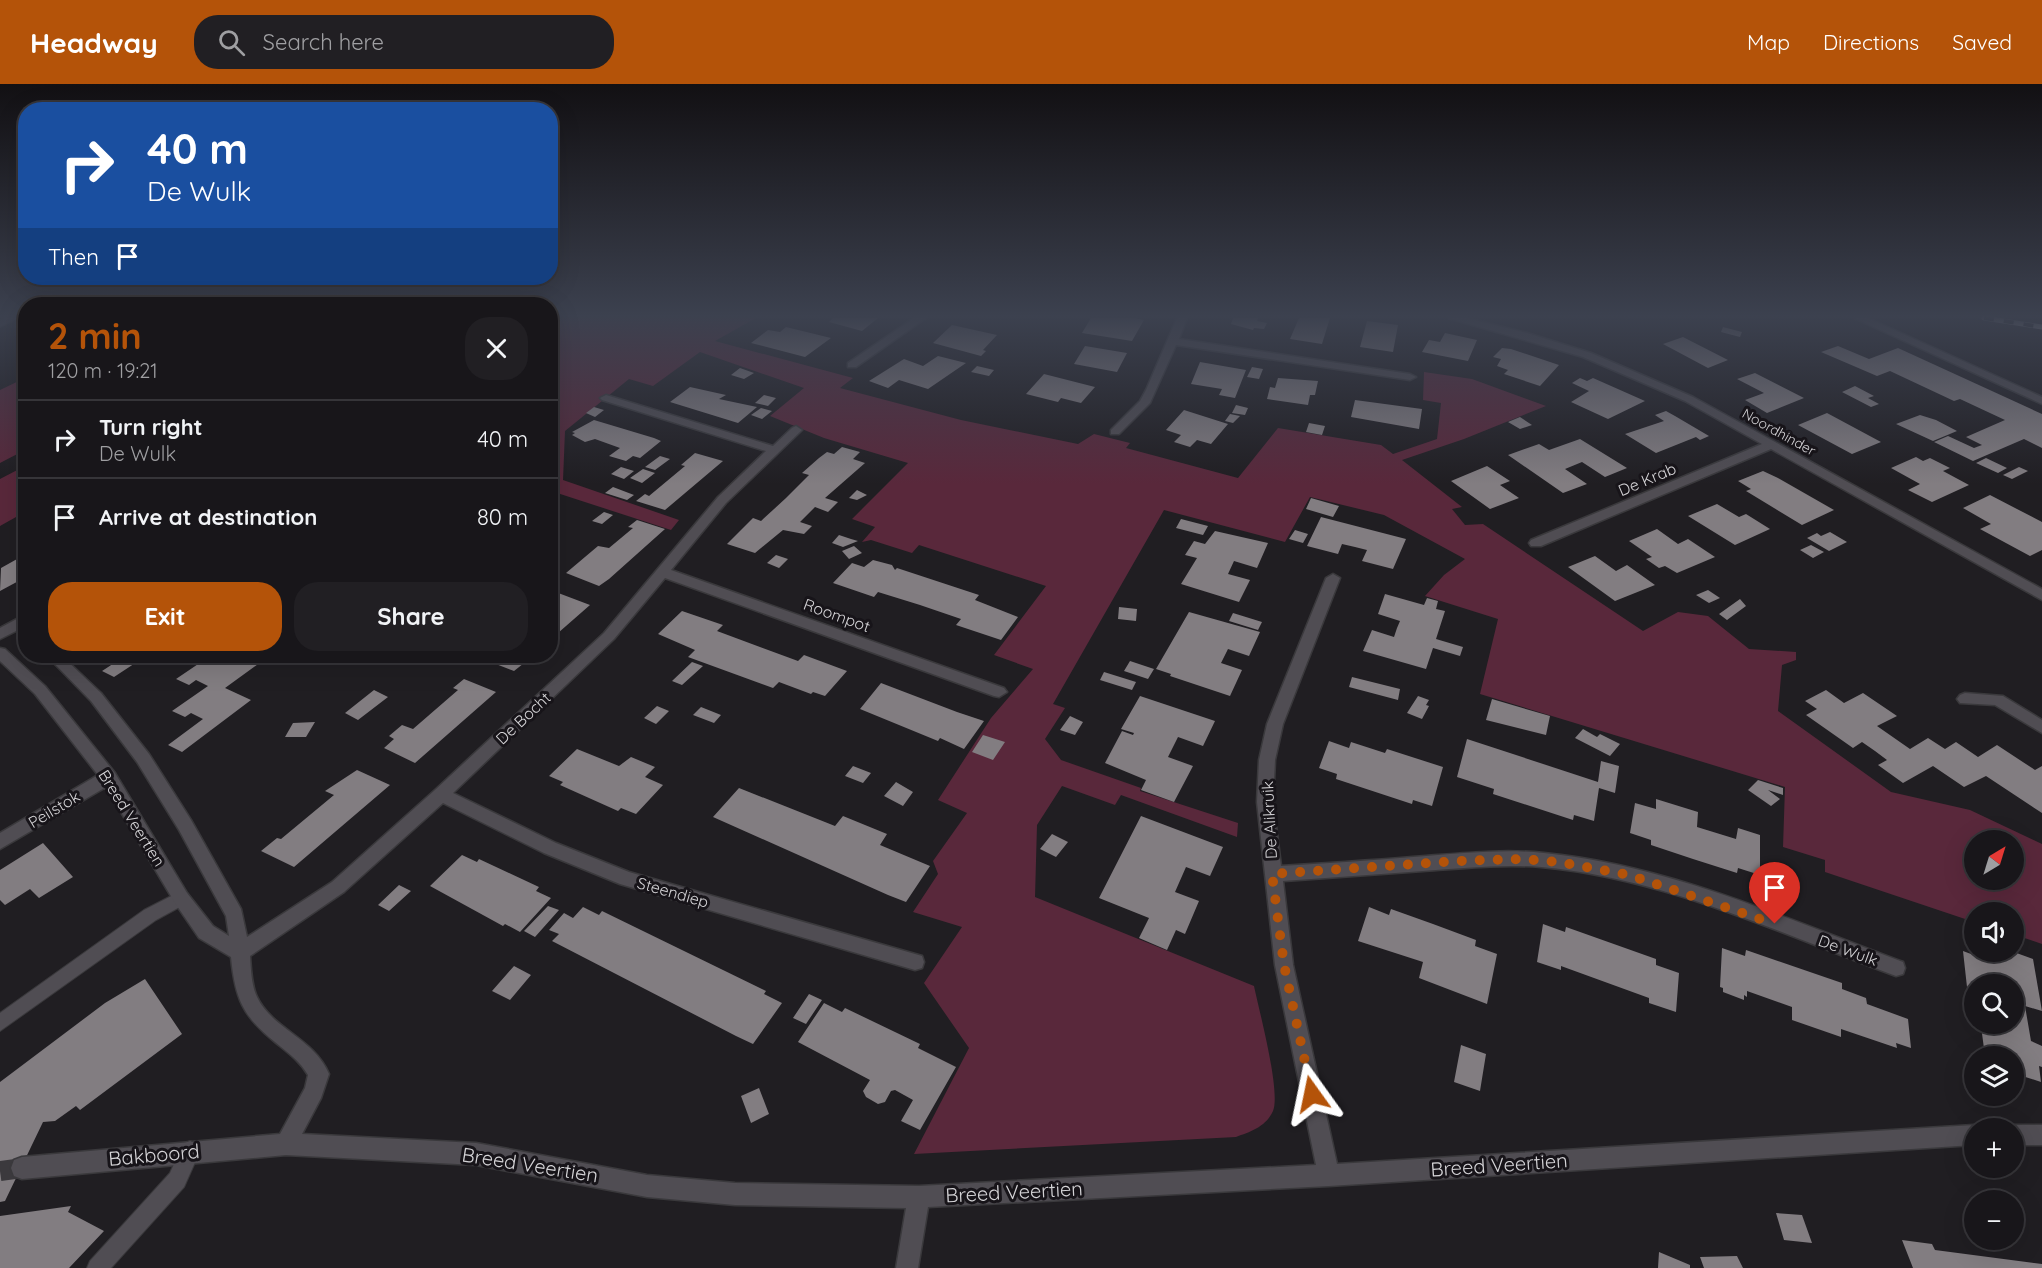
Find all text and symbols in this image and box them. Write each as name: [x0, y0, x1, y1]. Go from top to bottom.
search box: [194, 15, 614, 69]
text: Headway: [30, 25, 158, 60]
icon: search: [215, 26, 248, 59]
text: Search here: [263, 28, 384, 56]
text: Map: [1747, 29, 1790, 55]
text: Directions: [1823, 29, 1919, 55]
text: Saved: [1952, 29, 2012, 55]
text: 40 m: [147, 122, 248, 175]
icon: right: [48, 126, 126, 204]
text: De Wulk: [147, 174, 251, 208]
icon: arrive: [111, 240, 144, 273]
text: Then: [48, 243, 99, 271]
text: 2 min: [48, 313, 142, 358]
button: close: [465, 317, 528, 380]
text: 120 m · 19:21: [48, 358, 158, 383]
street label: Noordhinder: [1739, 404, 1820, 460]
text: Turn right: [99, 413, 203, 441]
icon: right: [48, 423, 81, 456]
text: 40 m: [477, 425, 528, 453]
text: De Wulk: [99, 441, 176, 466]
street label: De Krab: [1615, 458, 1679, 500]
icon: arrive: [48, 501, 81, 534]
text: Arrive at destination: [99, 503, 317, 531]
text: 80 m: [477, 503, 528, 531]
button: Exit: [48, 582, 282, 651]
button: Share: [294, 582, 528, 651]
street label: Roompot: [801, 594, 873, 636]
street label: De Bocht: [491, 688, 555, 748]
street label: Breed Veertien: [94, 766, 170, 870]
street label: De Alikruik: [1257, 780, 1281, 860]
street label: Peilstok: [25, 786, 83, 832]
north arrow: [1964, 830, 2024, 890]
map controls: [1964, 830, 2024, 1250]
pin: [1749, 862, 1800, 924]
icon: arrive: [1758, 871, 1791, 904]
street label: Steendiep: [635, 872, 711, 912]
button: sound: [1964, 902, 2024, 962]
street label: De Wulk: [1816, 930, 1880, 970]
button: search: [1964, 974, 2024, 1034]
button: layers: [1964, 1046, 2024, 1106]
position arrow: [1280, 1062, 1344, 1126]
button: +: [1964, 1118, 2024, 1178]
street label: Bakboord: [107, 1138, 201, 1171]
street label: Breed Veertien: [460, 1141, 600, 1188]
street label: Breed Veertien: [1429, 1147, 1568, 1182]
street label: Breed Veertien: [945, 1175, 1083, 1208]
button: −: [1964, 1190, 2024, 1250]

